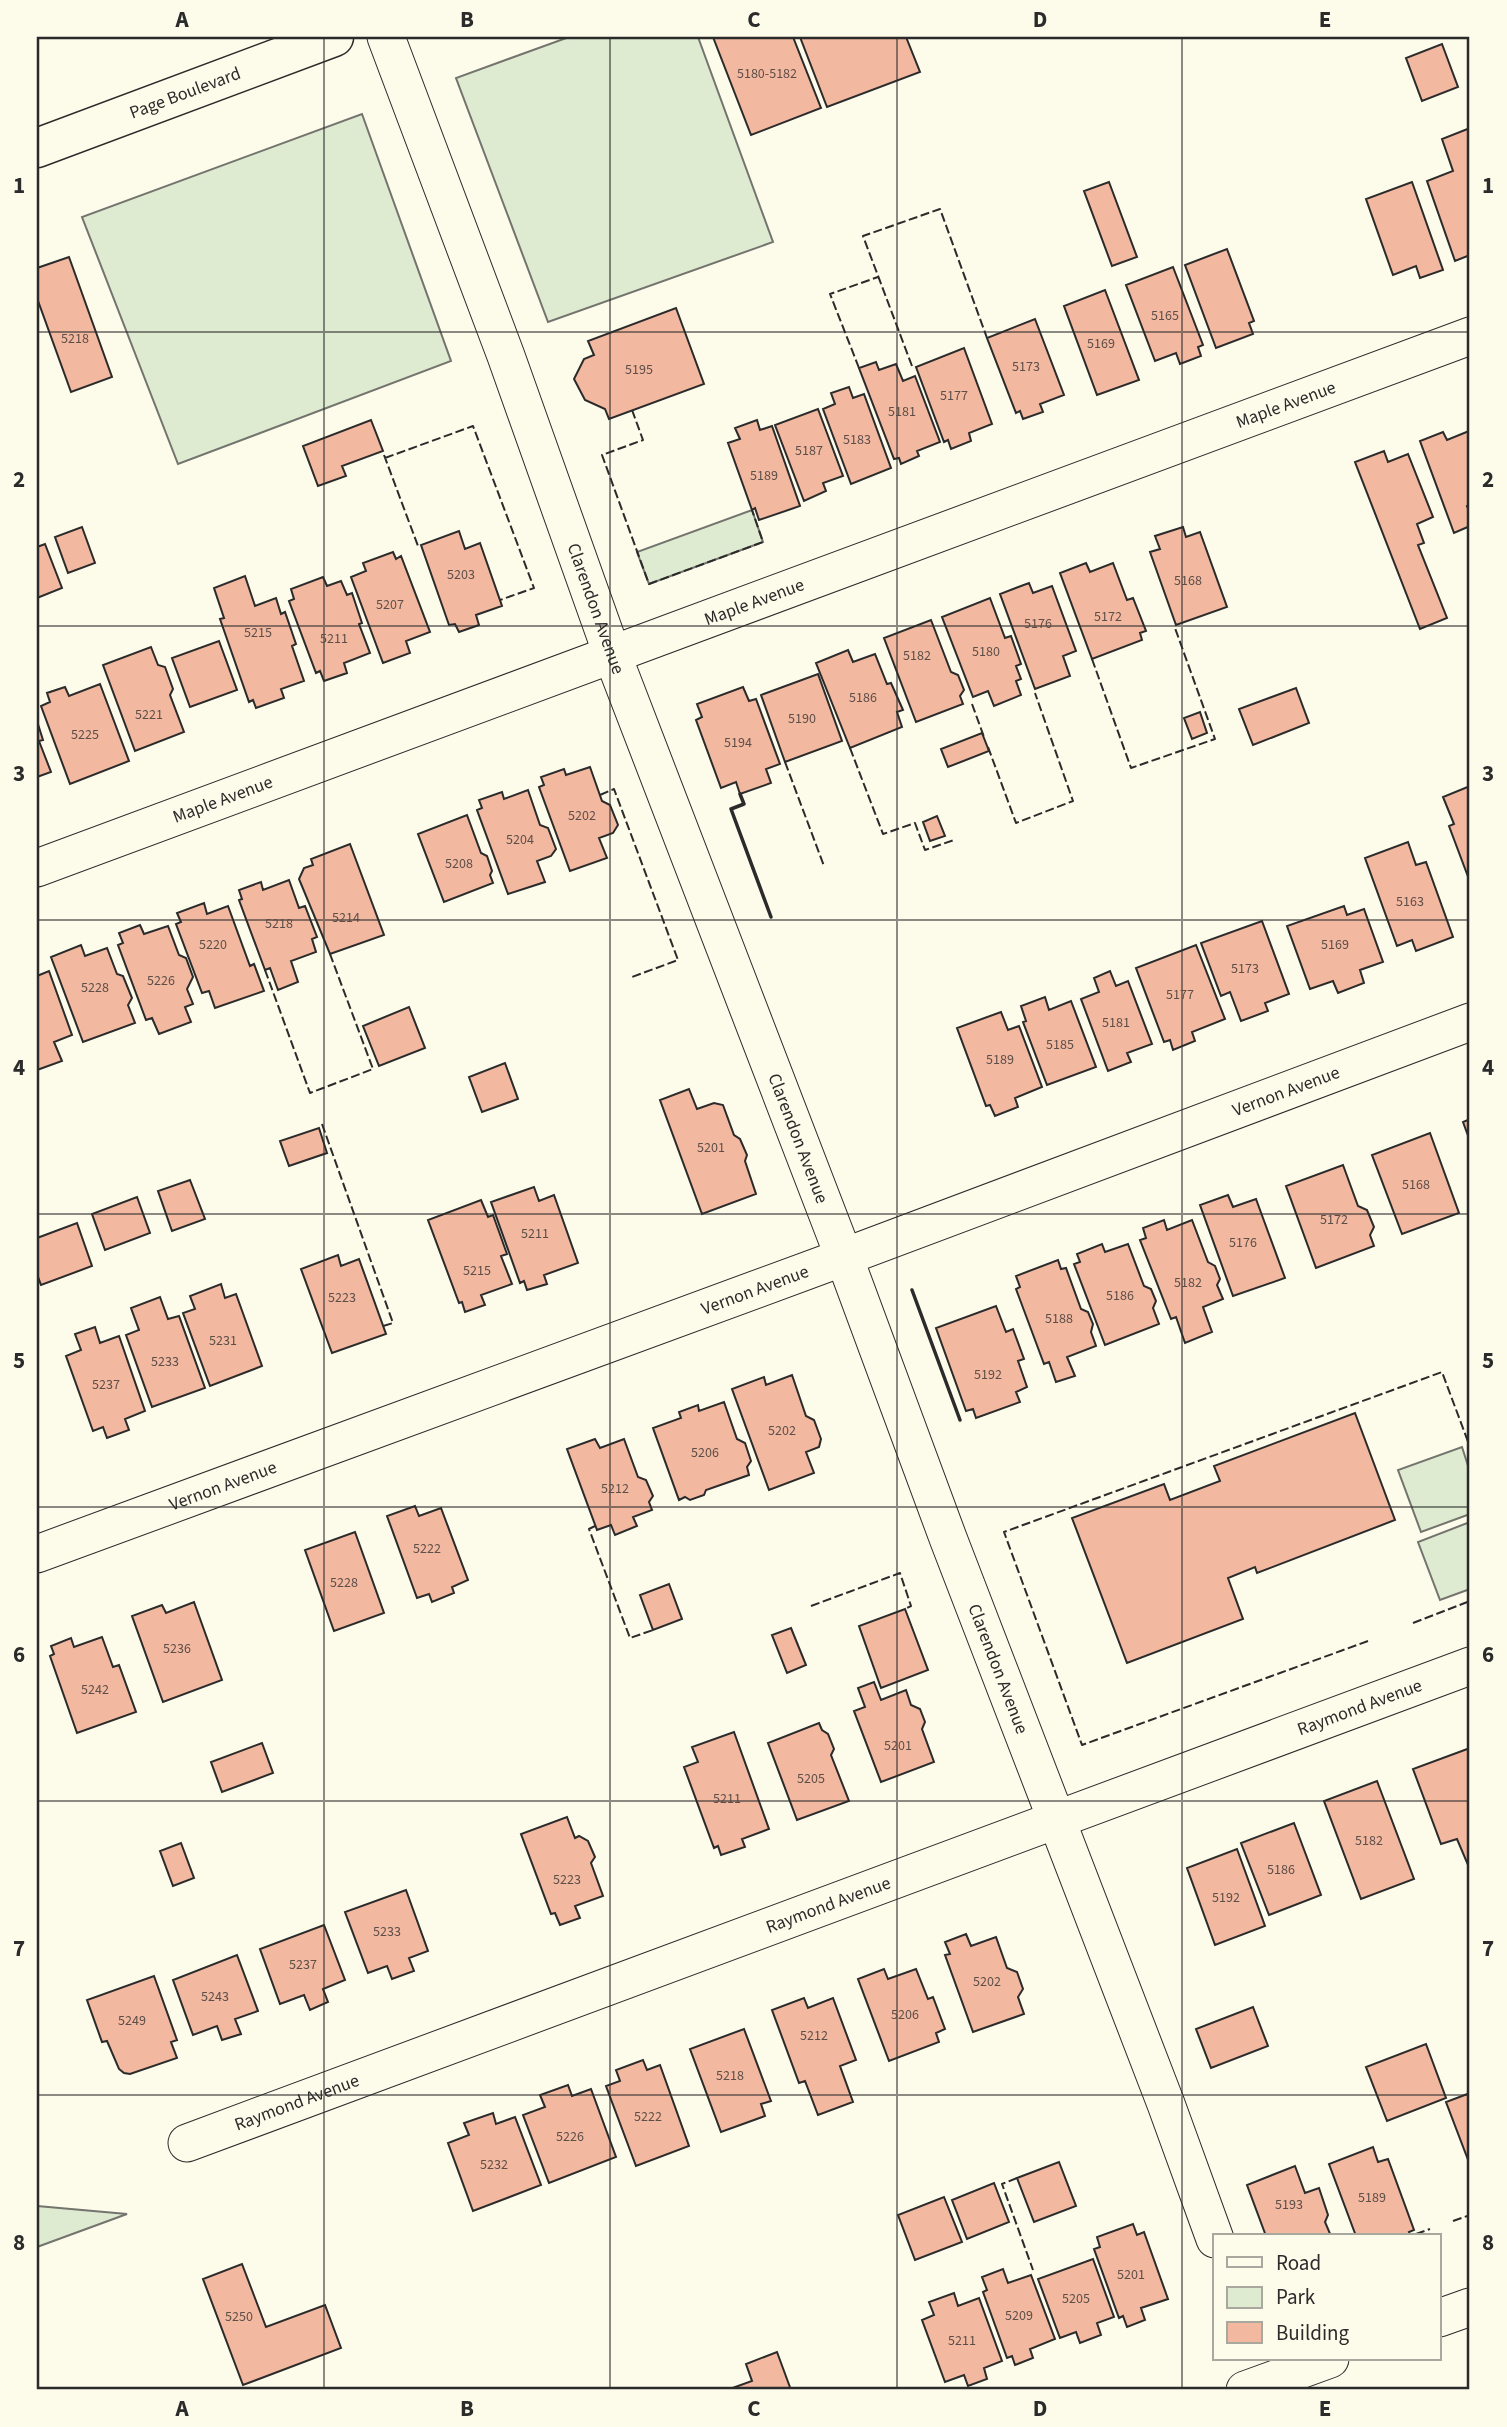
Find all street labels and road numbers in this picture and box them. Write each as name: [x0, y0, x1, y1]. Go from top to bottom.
street label: Page Boulevard: [126, 61, 244, 125]
street label: Maple Avenue: [1232, 375, 1339, 435]
street label: Clarendon Avenue: [561, 540, 631, 678]
street label: Maple Avenue: [701, 572, 808, 632]
street label: Maple Avenue: [169, 770, 276, 830]
street label: Vernon Avenue: [1229, 1060, 1343, 1123]
street label: Clarendon Avenue: [761, 1070, 834, 1207]
street label: Vernon Avenue: [698, 1259, 812, 1321]
street label: Vernon Avenue: [166, 1455, 280, 1517]
street label: Clarendon Avenue: [962, 1600, 1034, 1738]
street label: Raymond Avenue: [1294, 1673, 1426, 1742]
street label: Raymond Avenue: [762, 1870, 894, 1940]
street label: Raymond Avenue: [231, 2068, 363, 2137]

